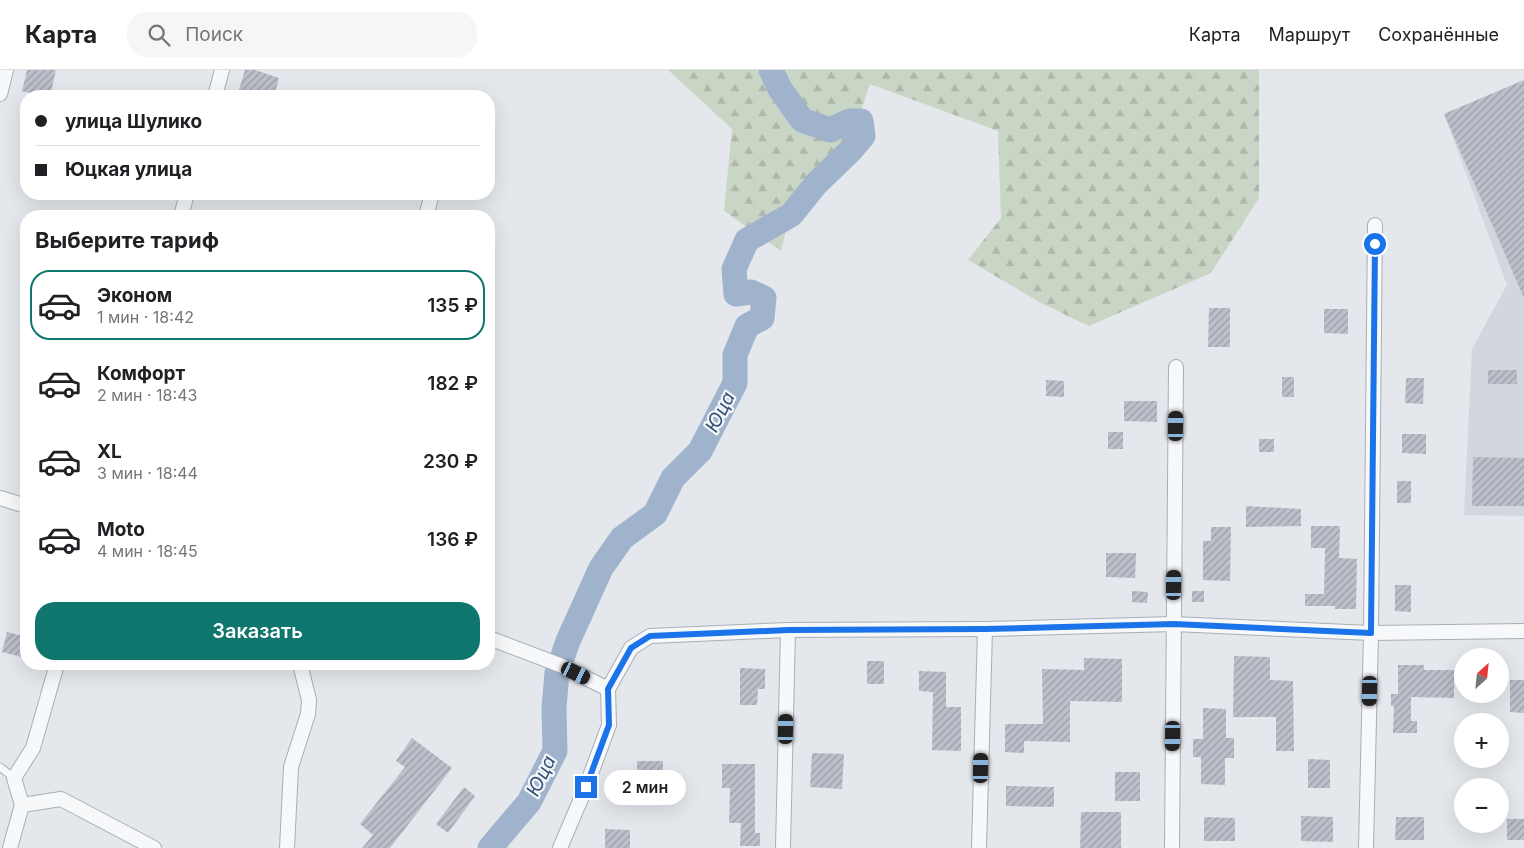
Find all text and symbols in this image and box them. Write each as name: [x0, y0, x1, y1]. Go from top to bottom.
search box: [127, 12, 477, 57]
text: Карта: [25, 20, 97, 49]
icon: search: [145, 21, 173, 49]
text: Поиск: [185, 23, 243, 46]
text: Карта: [1189, 24, 1241, 45]
text: Маршрут: [1269, 24, 1350, 45]
text: Сохранённые: [1378, 24, 1499, 45]
text: улица Шулико: [65, 110, 202, 133]
text: Юцкая улица: [65, 158, 192, 181]
text: Выберите тариф: [35, 227, 219, 253]
route start: [1364, 233, 1386, 255]
icon: car: [37, 283, 82, 328]
text: Эконом: [97, 284, 172, 307]
text: 135 ₽: [427, 294, 478, 317]
text: 1 мин · 18:42: [97, 307, 194, 327]
icon: car: [37, 361, 82, 406]
text: Комфорт: [97, 362, 185, 385]
text: 182 ₽: [427, 372, 478, 395]
text: 2 мин · 18:43: [97, 385, 197, 405]
water label: Юца: [700, 388, 740, 436]
car: [1168, 411, 1183, 441]
icon: car: [37, 439, 82, 484]
text: XL: [97, 440, 122, 463]
text: 230 ₽: [423, 450, 478, 473]
text: 3 мин · 18:44: [97, 463, 198, 483]
icon: car: [37, 517, 82, 562]
text: Moto: [97, 518, 145, 541]
text: 136 ₽: [427, 528, 478, 551]
text: 4 мин · 18:45: [97, 541, 198, 561]
car: [1166, 570, 1181, 600]
button: Заказать: [35, 602, 480, 660]
north arrow: [1454, 648, 1509, 702]
map controls: [1454, 648, 1509, 833]
car: [559, 660, 592, 686]
car: [1362, 676, 1377, 706]
button: +: [1454, 713, 1509, 768]
car: [778, 714, 793, 744]
car: [1165, 721, 1180, 751]
water label: Юца: [521, 752, 561, 800]
car: [973, 753, 988, 783]
callout: 2 мин: [604, 770, 686, 804]
route end: [575, 776, 597, 798]
text: 2 мин: [622, 777, 668, 797]
button: −: [1454, 778, 1509, 833]

